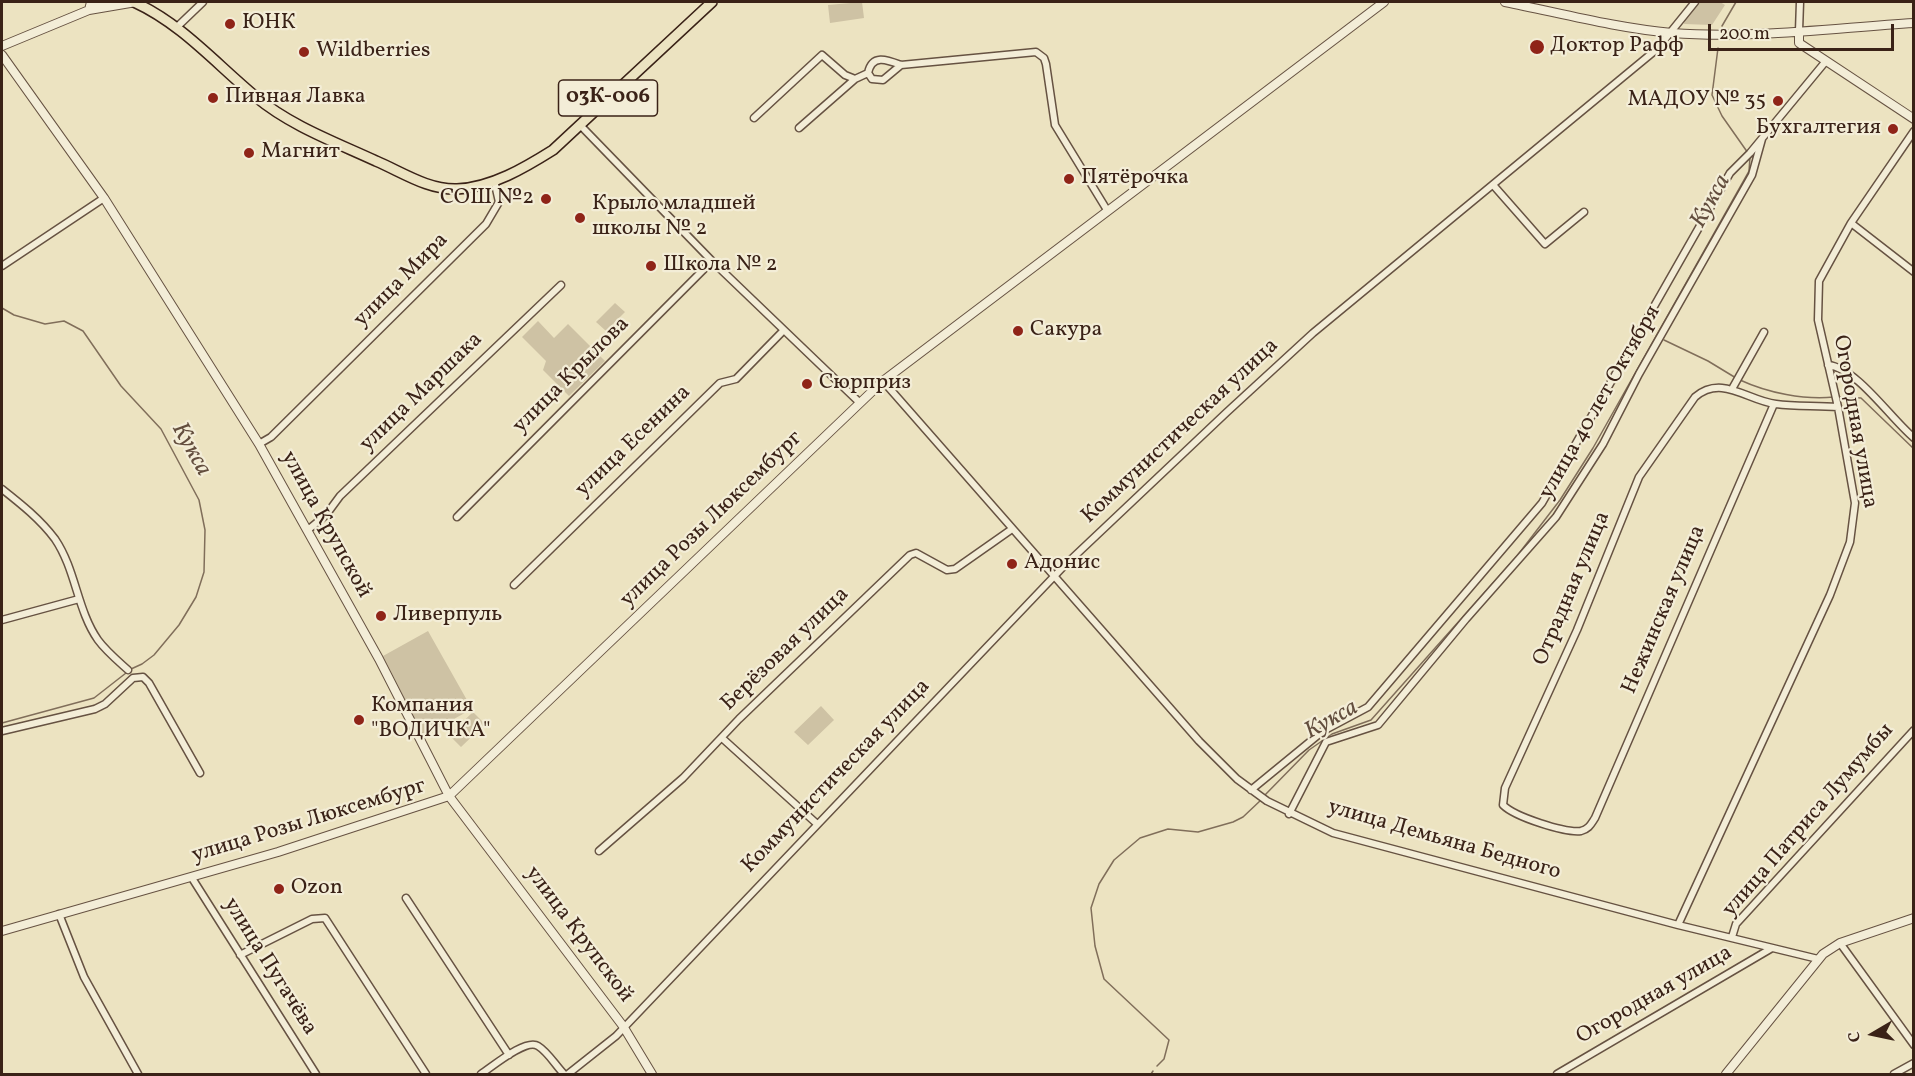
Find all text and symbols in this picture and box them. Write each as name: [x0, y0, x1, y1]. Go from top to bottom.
place label: ЮНК: [242, 11, 296, 37]
scale bar: [1711, 12, 1897, 50]
marker: ЮНК: [223, 17, 237, 31]
text: 200 m: [1719, 22, 1770, 47]
place label: Доктор Рафф: [1550, 34, 1684, 60]
marker: Доктор Рафф: [1528, 38, 1546, 56]
place label: Wildberries: [316, 39, 430, 65]
marker: Wildberries: [297, 45, 311, 59]
road number: 03К-006: [558, 80, 658, 116]
place label: Пивная Лавка: [225, 85, 366, 111]
place label: МАДОУ № 35: [1627, 88, 1766, 114]
marker: Пивная Лавка: [206, 91, 220, 105]
marker: МАДОУ № 35: [1771, 94, 1785, 108]
place label: Бухгалтегия: [1756, 116, 1881, 142]
marker: Бухгалтегия: [1886, 122, 1900, 136]
place label: Магнит: [261, 140, 340, 166]
marker: Магнит: [242, 146, 256, 160]
place label: Пятёрочка: [1081, 166, 1189, 192]
water label: Кукса: [1686, 170, 1738, 234]
marker: Пятёрочка: [1062, 172, 1076, 186]
place label: СОШ №2: [440, 186, 534, 212]
marker: СОШ №2: [539, 192, 553, 206]
place label: Крыло младшей школы № 2: [592, 192, 756, 243]
marker: Крыло младшей школы № 2: [573, 211, 587, 225]
street label: улица Мира: [349, 228, 455, 334]
place label: Школа № 2: [663, 253, 778, 279]
marker: Школа № 2: [644, 259, 658, 273]
street label: улица 40 лет Октября: [1535, 301, 1667, 505]
street label: улица Крылова: [508, 312, 636, 440]
place label: Сакура: [1030, 318, 1102, 344]
marker: Сакура: [1011, 324, 1025, 338]
street label: улица Маршака: [355, 328, 489, 458]
street label: Огородная улица: [1826, 333, 1882, 511]
street label: Коммунистическая улица: [1077, 334, 1285, 530]
place label: Сюрприз: [819, 371, 911, 397]
marker: Сюрприз: [800, 377, 814, 391]
street label: улица Есенина: [571, 380, 697, 504]
water label: Кукса: [164, 418, 216, 482]
street label: улица Розы Люксембург: [615, 426, 809, 614]
street label: улица Крупской: [274, 447, 376, 603]
street label: Отрадная улица: [1529, 508, 1617, 670]
street label: Нежинская улица: [1618, 522, 1712, 698]
place label: Адонис: [1024, 551, 1100, 577]
marker: Адонис: [1005, 557, 1019, 571]
street label: Берёзовая улица: [717, 582, 855, 718]
place label: Ливерпуль: [393, 603, 502, 629]
marker: Ливерпуль: [374, 609, 388, 623]
street label: Коммунистическая улица: [737, 674, 937, 880]
place label: Компания "ВОДИЧКА": [371, 694, 491, 746]
water label: Кукса: [1300, 695, 1364, 747]
marker: Компания "ВОДИЧКА": [352, 713, 366, 727]
street label: улица Патриса Лумумбы: [1718, 719, 1900, 923]
street label: улица Розы Люксембург: [189, 774, 429, 870]
street label: улица Демьяна Бедного: [1325, 795, 1563, 887]
street label: улица Крупской: [518, 862, 638, 1008]
place label: Ozon: [291, 876, 343, 902]
marker: Ozon: [272, 882, 286, 896]
street label: улица Пугачёва: [216, 893, 322, 1041]
street label: Огородная улица: [1572, 941, 1738, 1051]
north arrow: [1843, 1004, 1903, 1064]
text: С: [1844, 1030, 1867, 1044]

